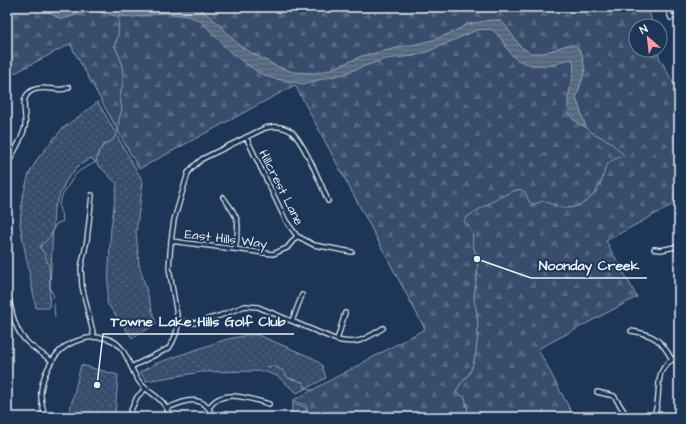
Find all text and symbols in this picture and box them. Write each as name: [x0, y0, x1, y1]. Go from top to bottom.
north arrow: [628, 18, 668, 58]
text: N: [637, 21, 650, 38]
street label: Hillcrest Lane: [254, 147, 308, 228]
street label: East Hills Way: [183, 225, 268, 254]
callout: Noonday Creek: [531, 252, 647, 278]
text: Noonday Creek: [539, 256, 640, 276]
callout: Towne Lake Hills Golf Club: [103, 308, 294, 334]
text: Towne Lake Hills Golf Club: [109, 312, 286, 332]

